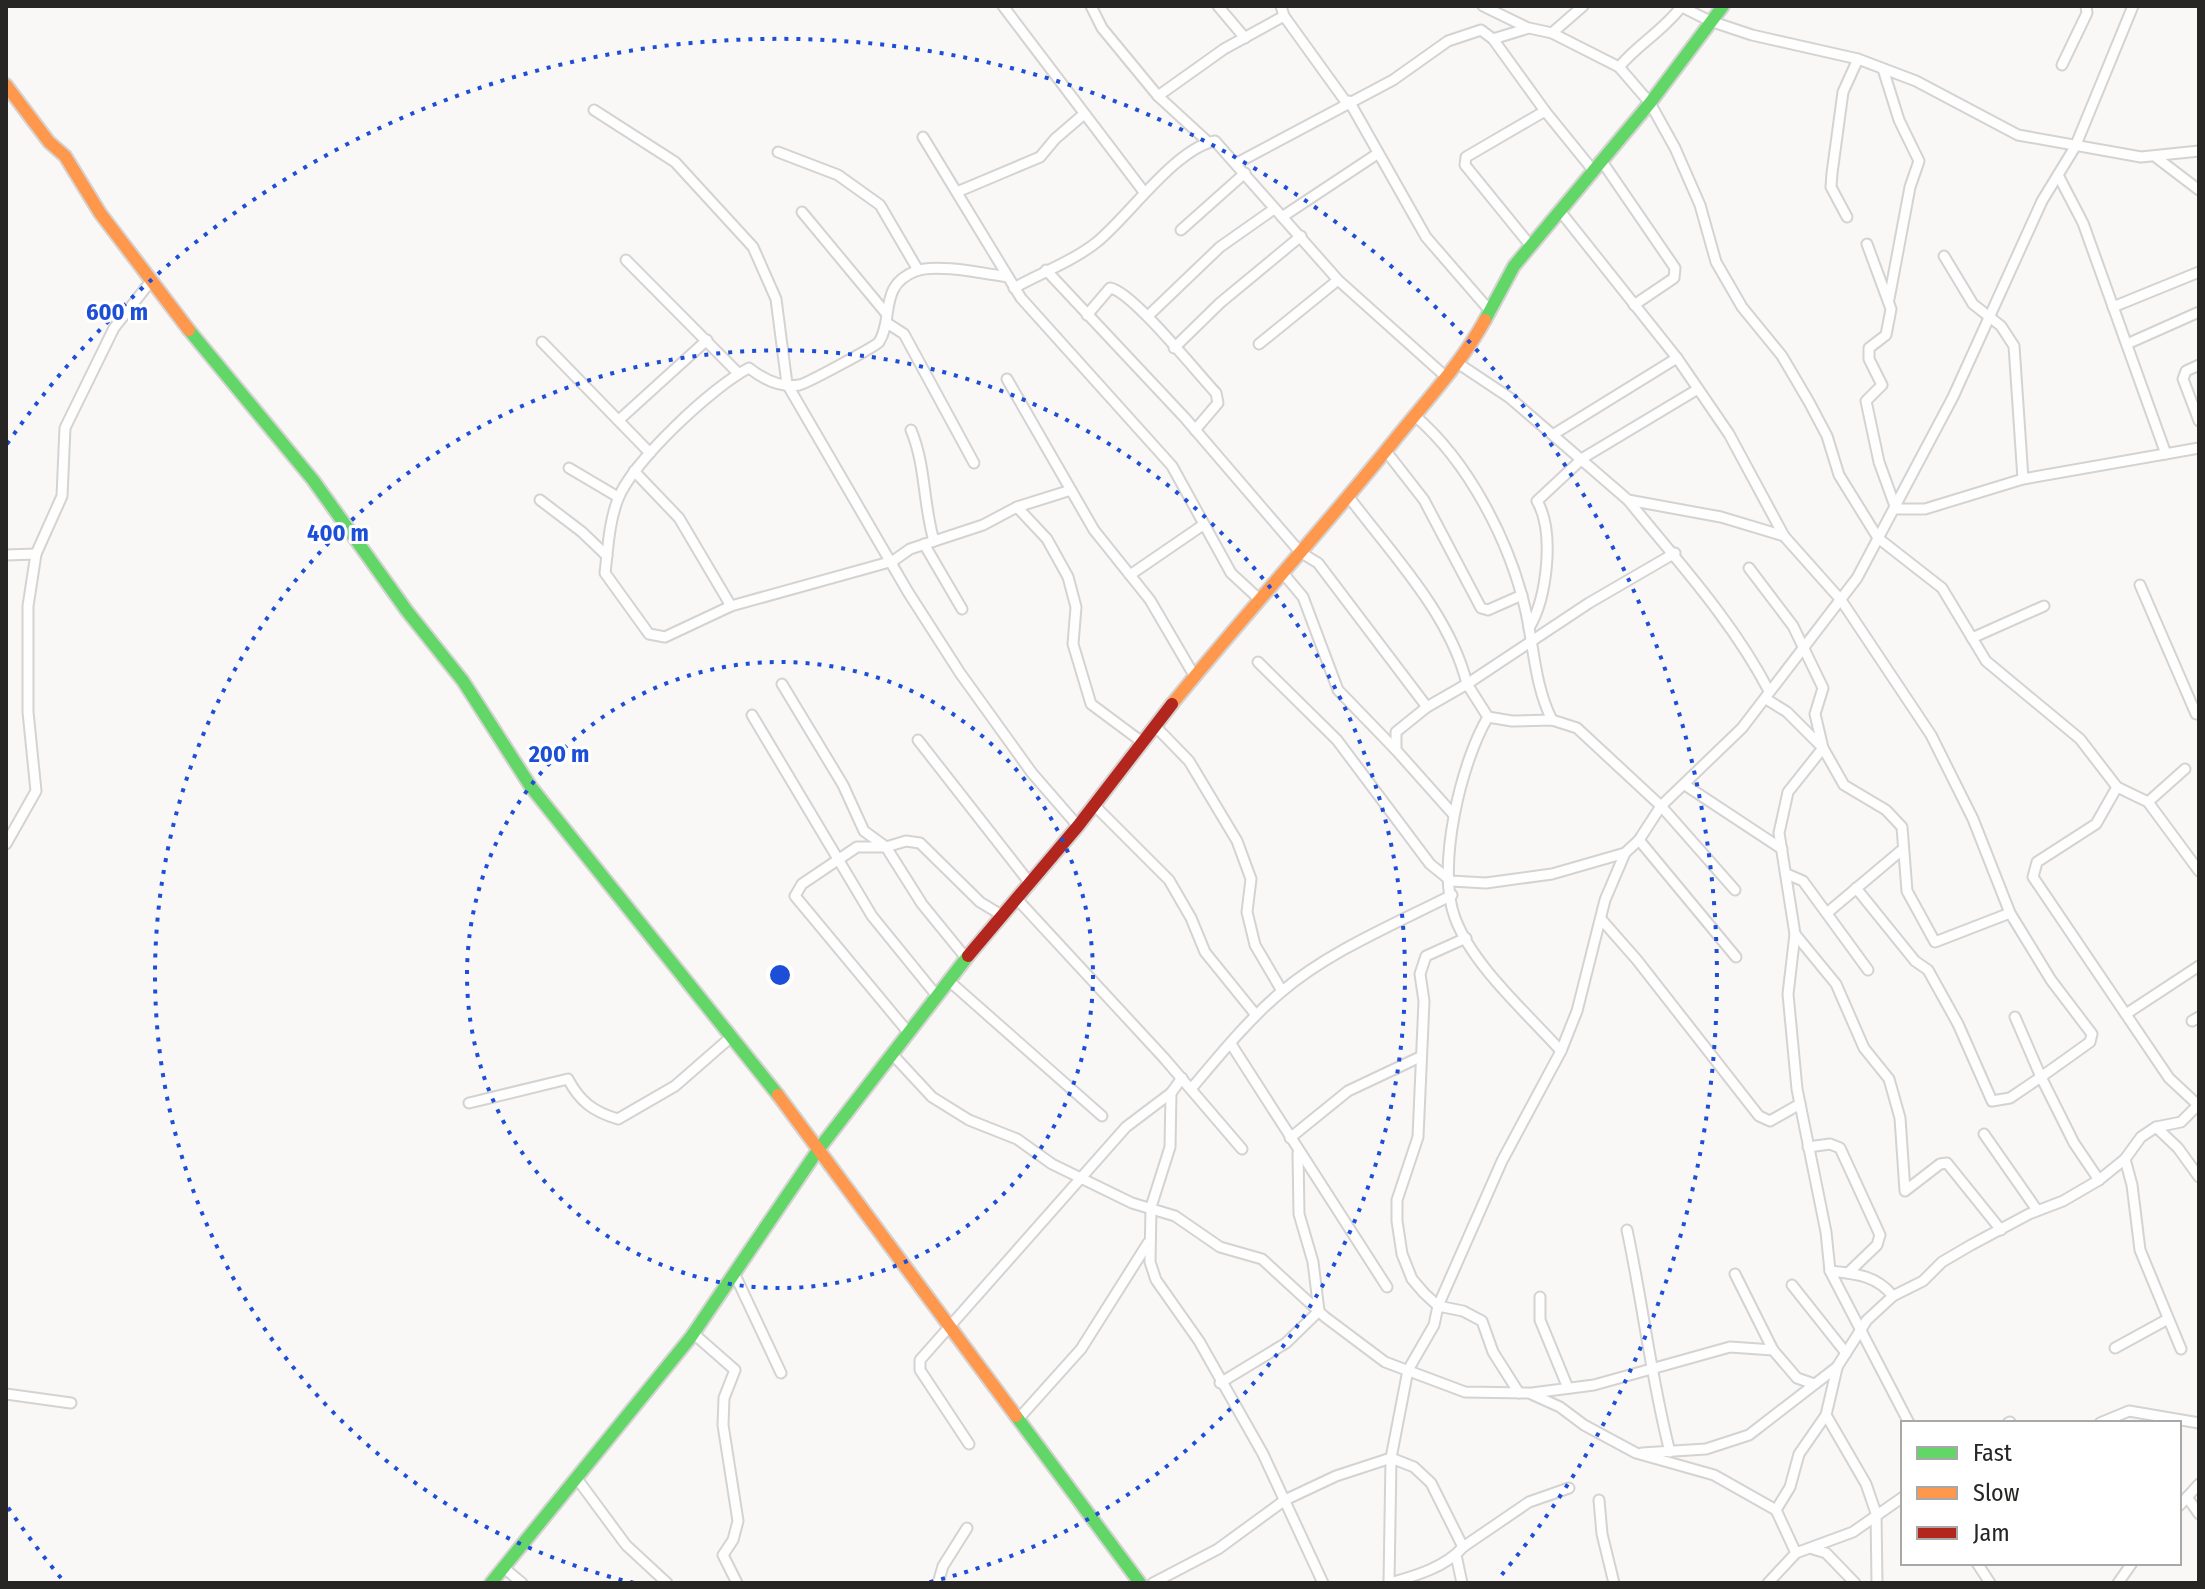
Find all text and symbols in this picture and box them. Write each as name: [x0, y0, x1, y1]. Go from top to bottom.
text: 600 m: [86, 298, 148, 326]
text: 400 m: [307, 519, 369, 547]
text: 200 m: [528, 740, 589, 768]
centre of rings: [766, 961, 794, 989]
legend: [1901, 1421, 2181, 1565]
text: Fast: [1973, 1439, 2012, 1467]
text: Slow: [1973, 1479, 2020, 1507]
text: Jam: [1973, 1519, 2010, 1547]

